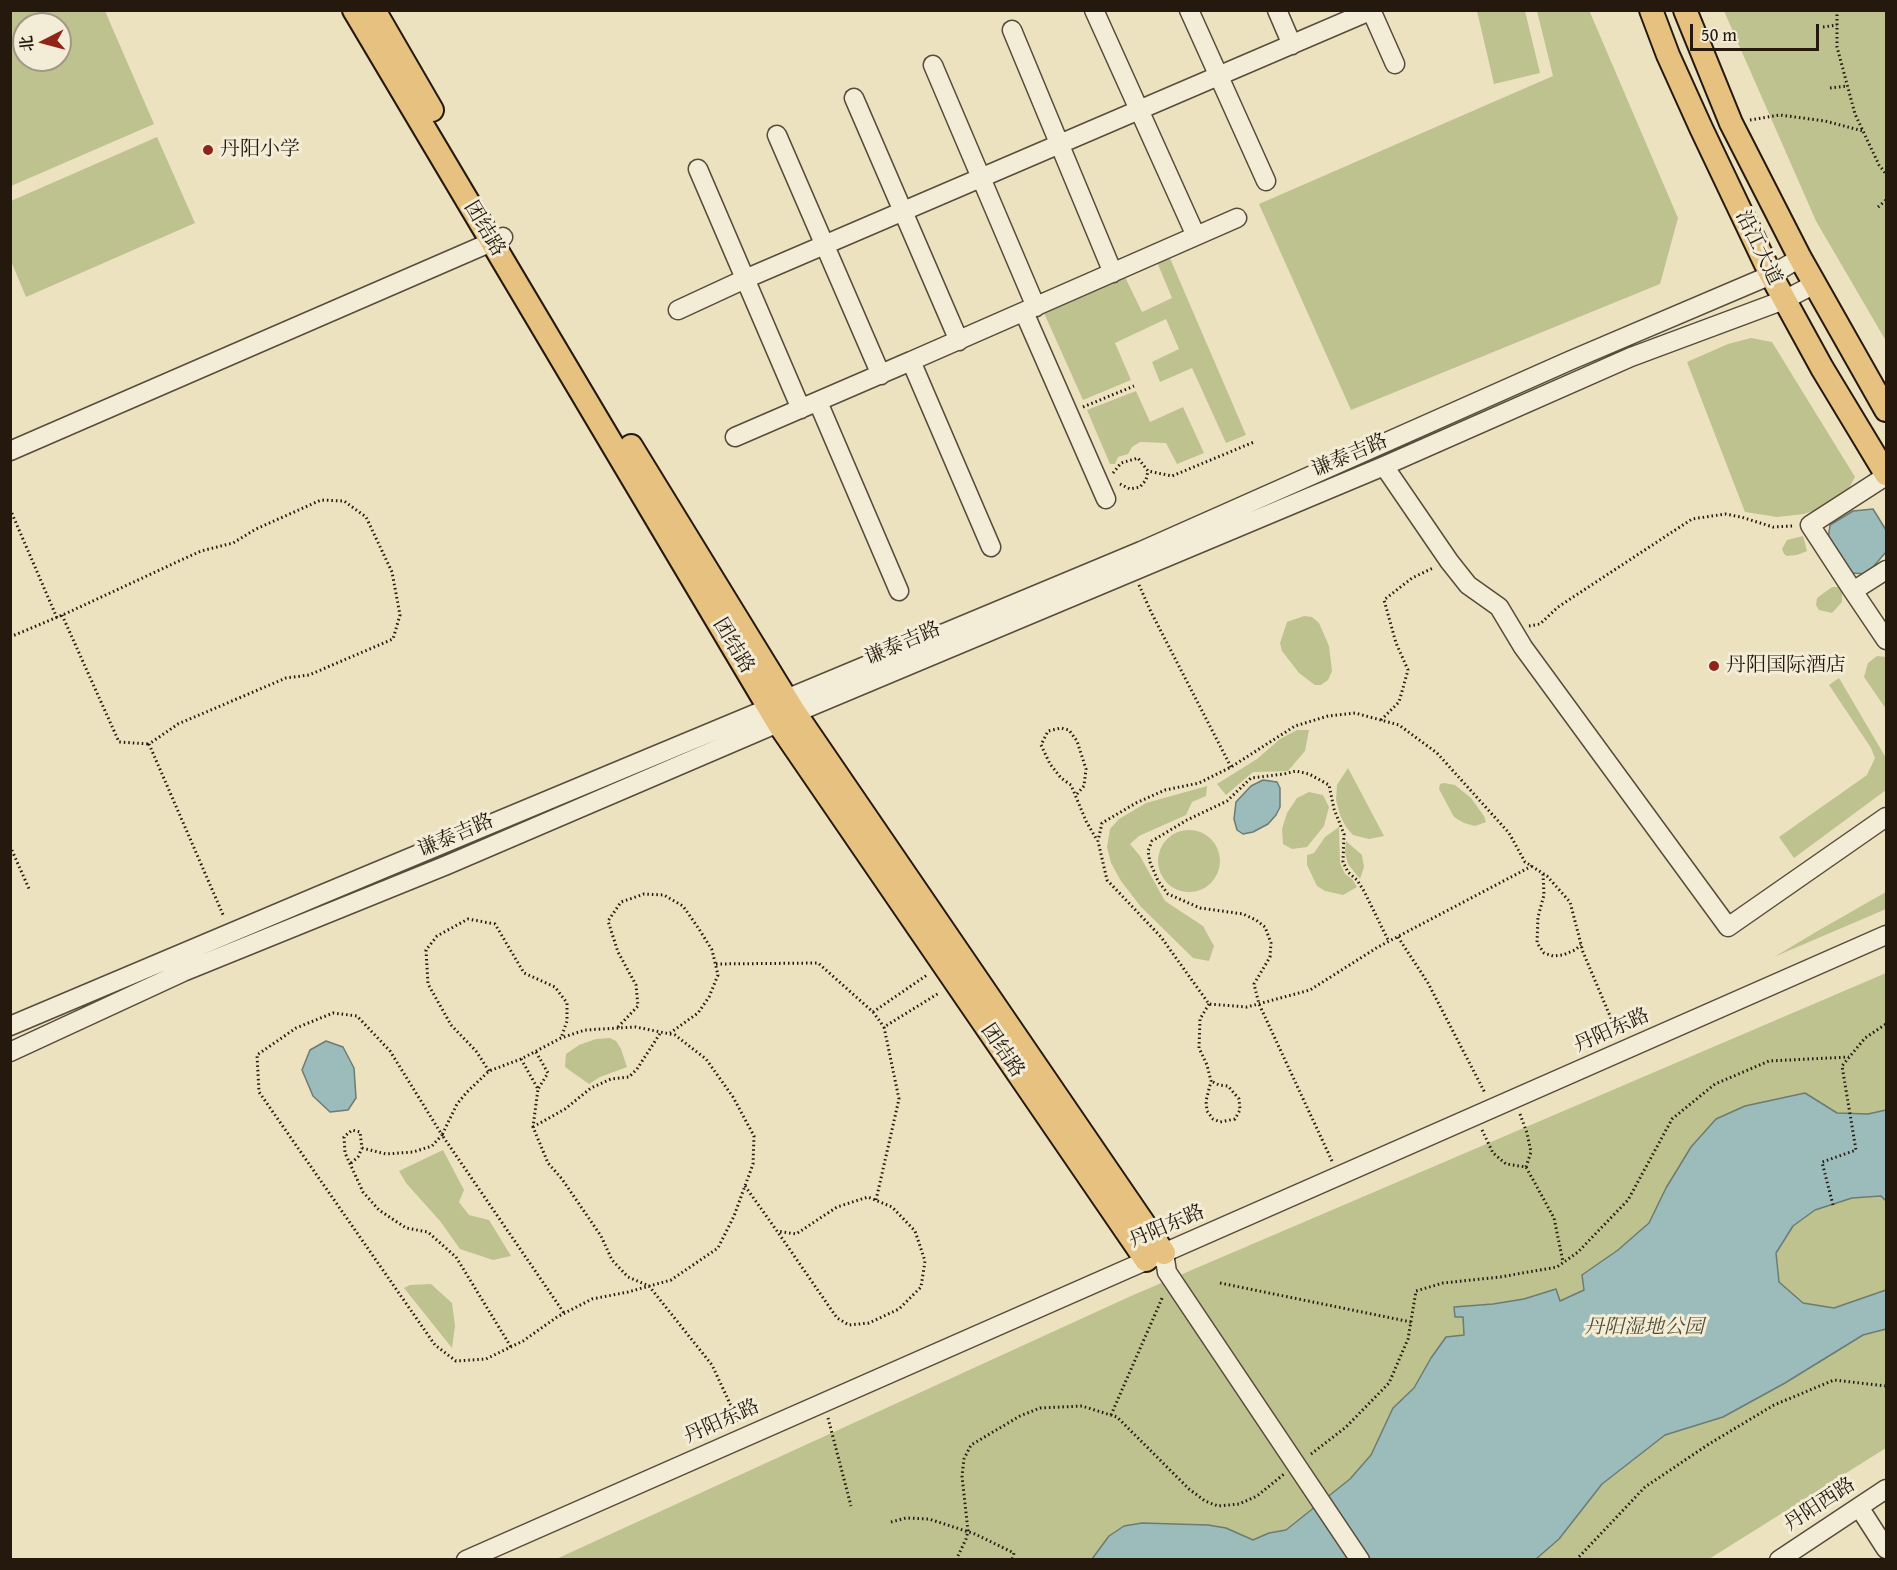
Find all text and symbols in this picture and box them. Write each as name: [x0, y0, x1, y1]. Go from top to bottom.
north arrow: [12, 12, 72, 72]
scale bar: [1693, 12, 1822, 50]
text: 50 m: [1701, 21, 1737, 48]
text: 北: [13, 34, 39, 53]
place label: 丹阳小学: [220, 138, 300, 162]
marker: 丹阳小学: [201, 143, 215, 157]
street label: 团结路: [458, 197, 510, 261]
street label: 沿江大道: [1730, 207, 1786, 289]
street label: 谦泰吉路: [1308, 429, 1392, 483]
street label: 团结路: [707, 614, 759, 678]
street label: 谦泰吉路: [861, 617, 945, 671]
place label: 丹阳国际酒店: [1726, 654, 1846, 678]
marker: 丹阳国际酒店: [1707, 659, 1721, 673]
street label: 谦泰吉路: [414, 809, 498, 863]
street label: 丹阳东路: [1571, 1004, 1653, 1058]
street label: 团结路: [975, 1019, 1029, 1083]
street label: 丹阳东路: [1125, 1200, 1209, 1254]
park label: 丹阳湿地公园: [1584, 1316, 1704, 1340]
street label: 丹阳东路: [681, 1395, 763, 1449]
street label: 丹阳西路: [1780, 1473, 1860, 1537]

